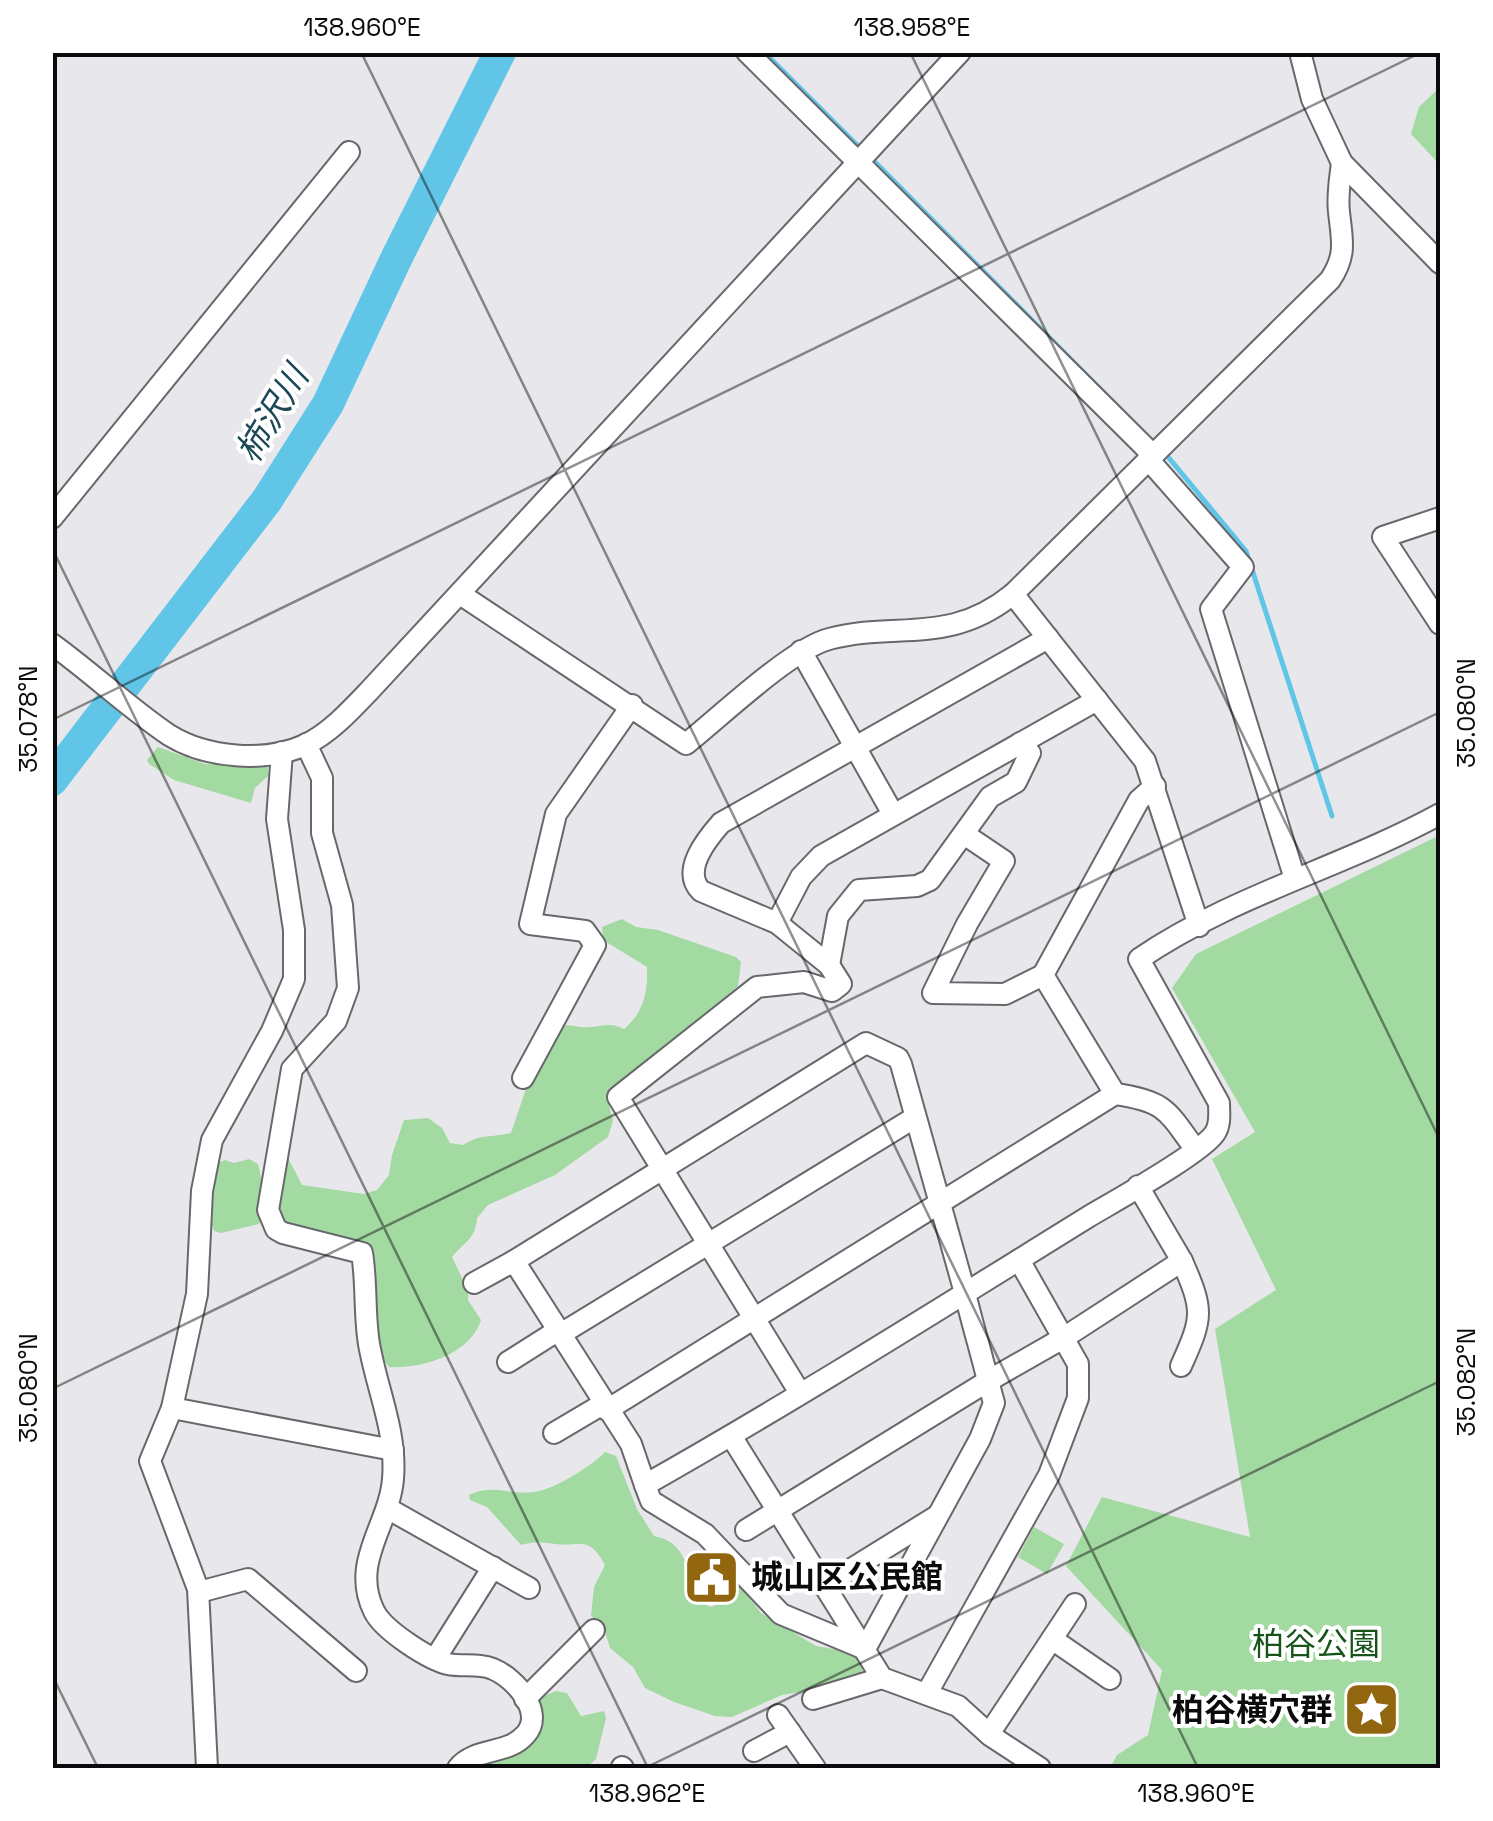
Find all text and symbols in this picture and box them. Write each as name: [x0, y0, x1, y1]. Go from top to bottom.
text: 138.960°E: [303, 11, 421, 43]
text: 138.958°E: [854, 11, 970, 43]
water label: 柿沢川: [226, 354, 320, 470]
text: 35.080°N: [1450, 658, 1482, 768]
text: 35.078°N: [12, 665, 44, 773]
text: 35.082°N: [1450, 1328, 1482, 1436]
text: 35.080°N: [12, 1333, 44, 1443]
public building icon: 城山区公民館: [682, 1547, 742, 1607]
place label: 城山区公民館: [751, 1557, 943, 1597]
park label: 柏谷公園: [1252, 1624, 1380, 1664]
place icon: 柏谷横穴群: [1341, 1680, 1401, 1740]
place label: 柏谷横穴群: [1172, 1690, 1332, 1730]
text: 138.962°E: [589, 1777, 705, 1809]
text: 138.960°E: [1137, 1777, 1255, 1809]

